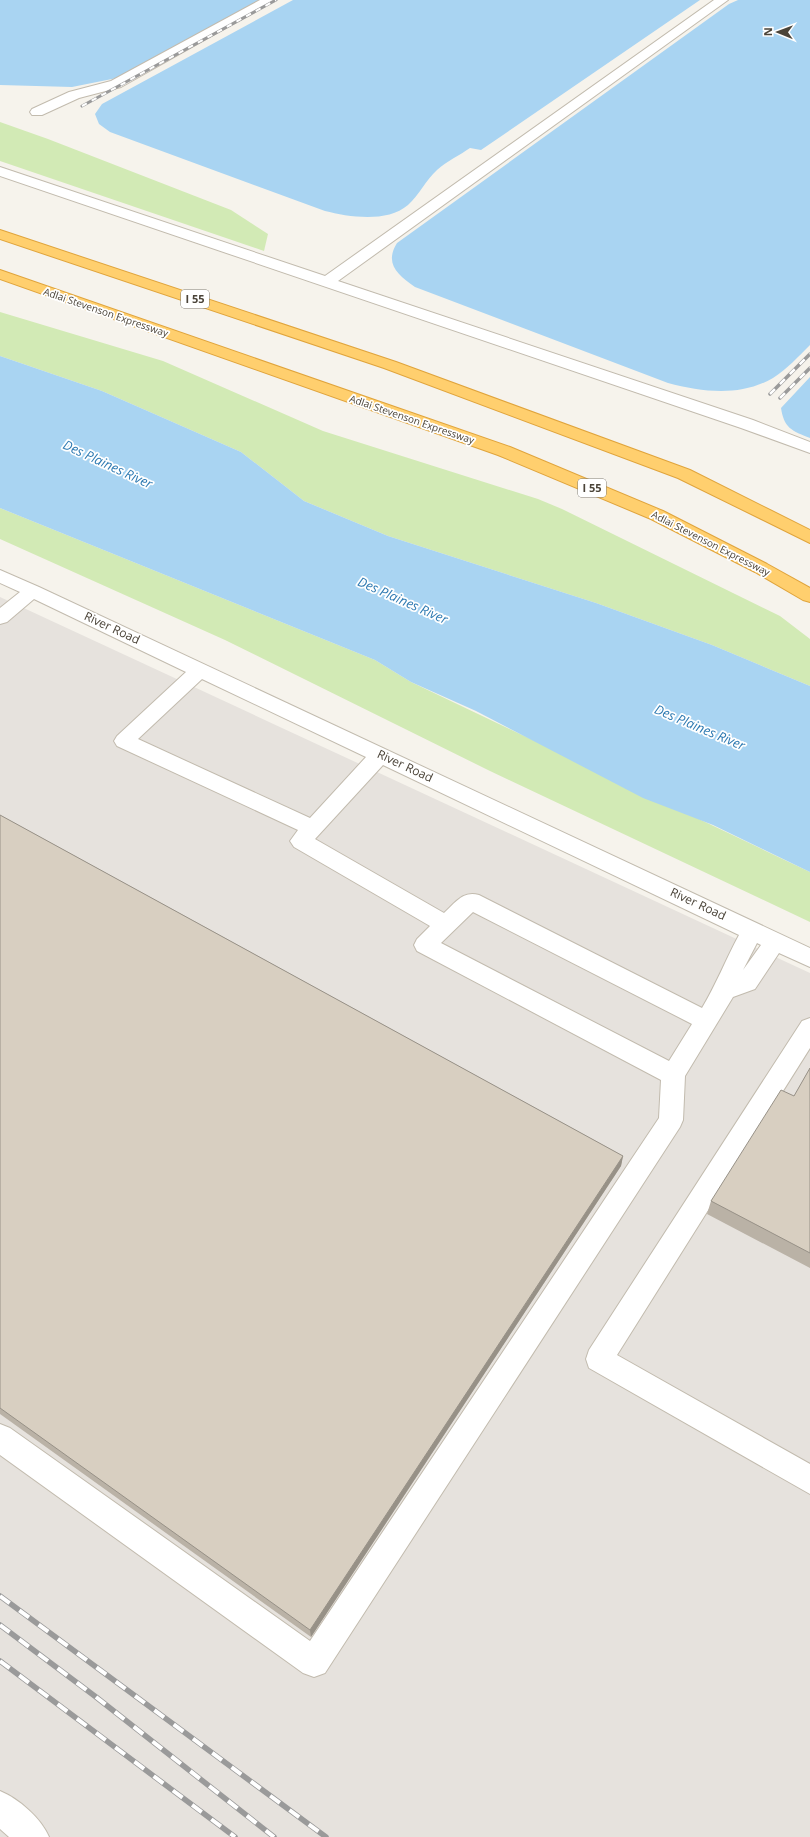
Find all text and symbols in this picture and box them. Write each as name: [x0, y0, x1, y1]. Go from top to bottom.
north arrow: [758, 12, 798, 52]
text: N: [760, 27, 775, 36]
street label: Adlai Stevenson Expressway: [42, 284, 171, 340]
road number: I 55: [181, 290, 209, 308]
street label: Adlai Stevenson Expressway: [348, 391, 477, 447]
water label: Des Plaines River: [60, 435, 156, 493]
road number: I 55: [578, 479, 606, 497]
street label: Adlai Stevenson Expressway: [649, 507, 773, 579]
water label: Des Plaines River: [355, 572, 452, 628]
street label: River Road: [82, 607, 143, 648]
water label: Des Plaines River: [652, 700, 749, 755]
street label: River Road: [375, 745, 436, 786]
street label: River Road: [668, 883, 729, 924]

